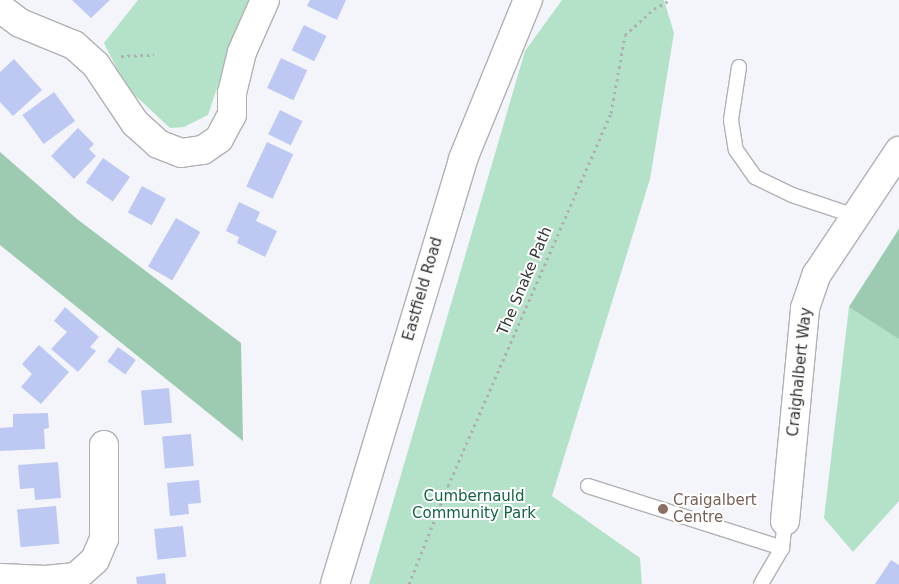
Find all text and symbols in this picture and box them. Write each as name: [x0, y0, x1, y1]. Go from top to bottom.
street label: The Snake Path: [494, 224, 556, 338]
street label: Eastfield Road: [400, 235, 446, 343]
street label: Craighalbert Way: [784, 306, 816, 438]
park label: Cumbernauld Community Park: [412, 487, 536, 522]
place label: Craigalbert Centre: [673, 491, 757, 526]
marker: Craigalbert Centre: [657, 503, 669, 515]

